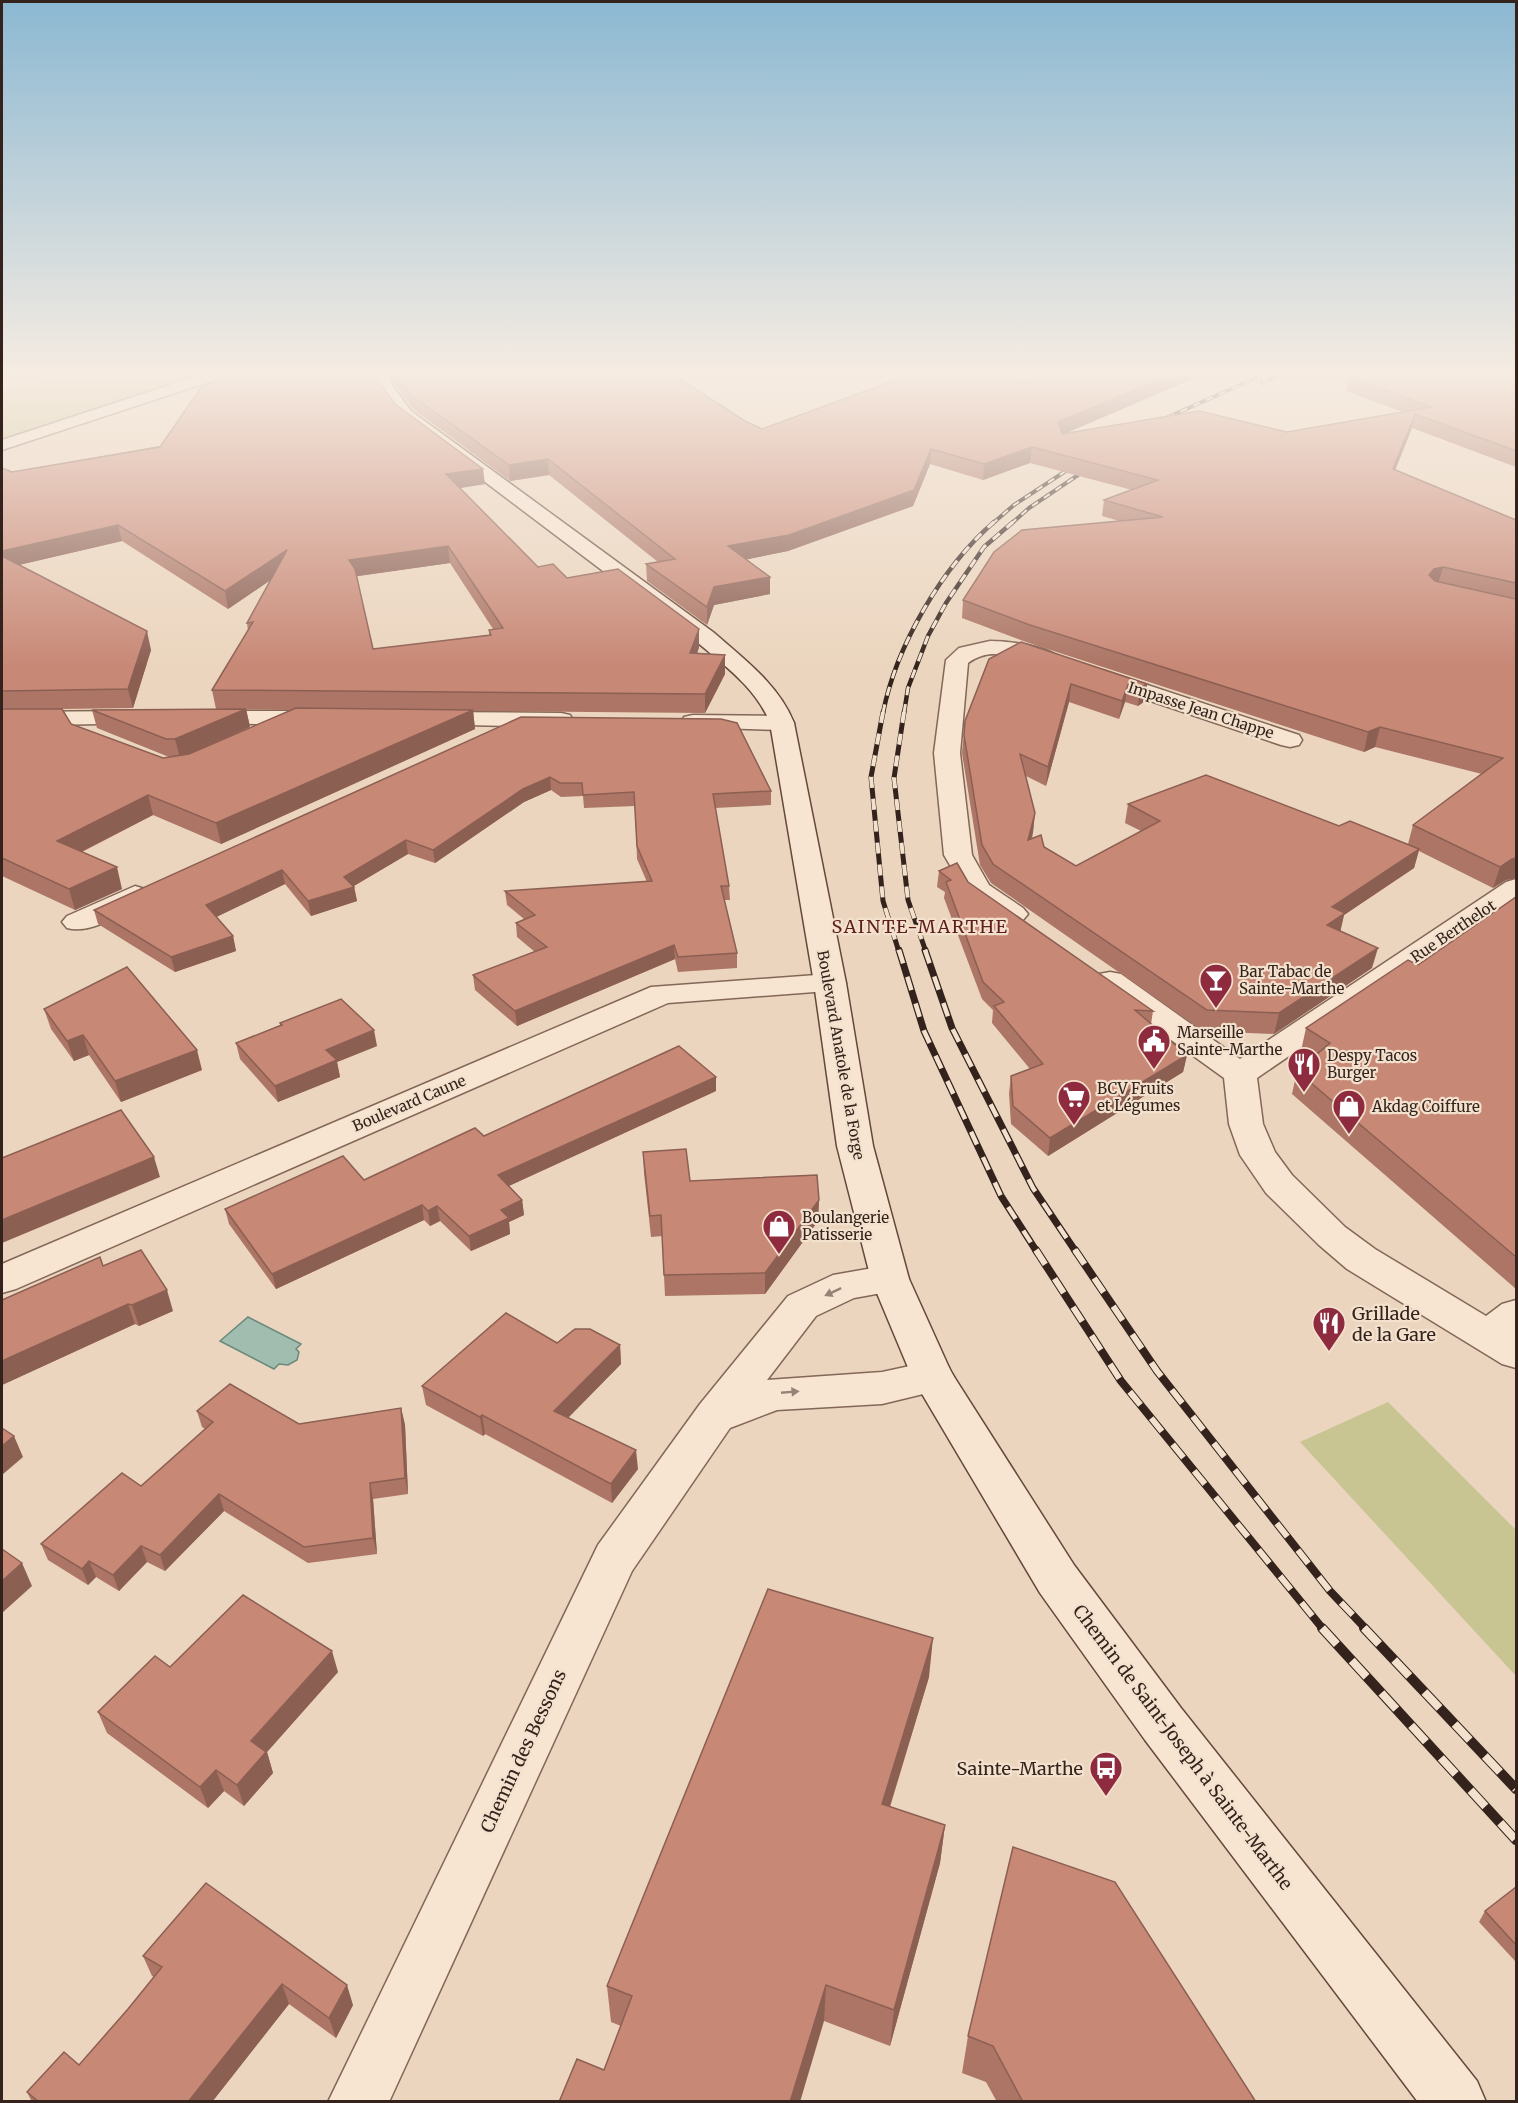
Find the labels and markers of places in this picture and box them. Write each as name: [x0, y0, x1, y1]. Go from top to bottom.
bar icon: Bar Tabac de Sainte-Marthe: [1198, 962, 1234, 1009]
place label: Bar Tabac de Sainte-Marthe: [1239, 962, 1345, 998]
public building icon: Marseille Sainte-Marthe: [1136, 1023, 1172, 1070]
place label: Marseille Sainte-Marthe: [1177, 1023, 1283, 1059]
restaurant icon: Despy Tacos Burger: [1286, 1046, 1322, 1093]
place label: Despy Tacos Burger: [1327, 1046, 1417, 1082]
supermarket icon: BCV Fruits et Légumes: [1056, 1079, 1092, 1126]
place label: BCV Fruits et Légumes: [1097, 1079, 1180, 1115]
shop icon: Akdag Coiffure: [1331, 1088, 1367, 1135]
place label: Akdag Coiffure: [1371, 1097, 1480, 1116]
shop icon: Boulangerie Patisserie: [761, 1208, 797, 1255]
place label: Boulangerie Patisserie: [802, 1208, 889, 1244]
place label: Grillade de la Gare: [1352, 1302, 1436, 1346]
restaurant icon: Grillade de la Gare: [1311, 1305, 1347, 1352]
bus stop icon: Sainte-Marthe: [1088, 1750, 1124, 1797]
place label: Sainte-Marthe: [957, 1757, 1083, 1780]

